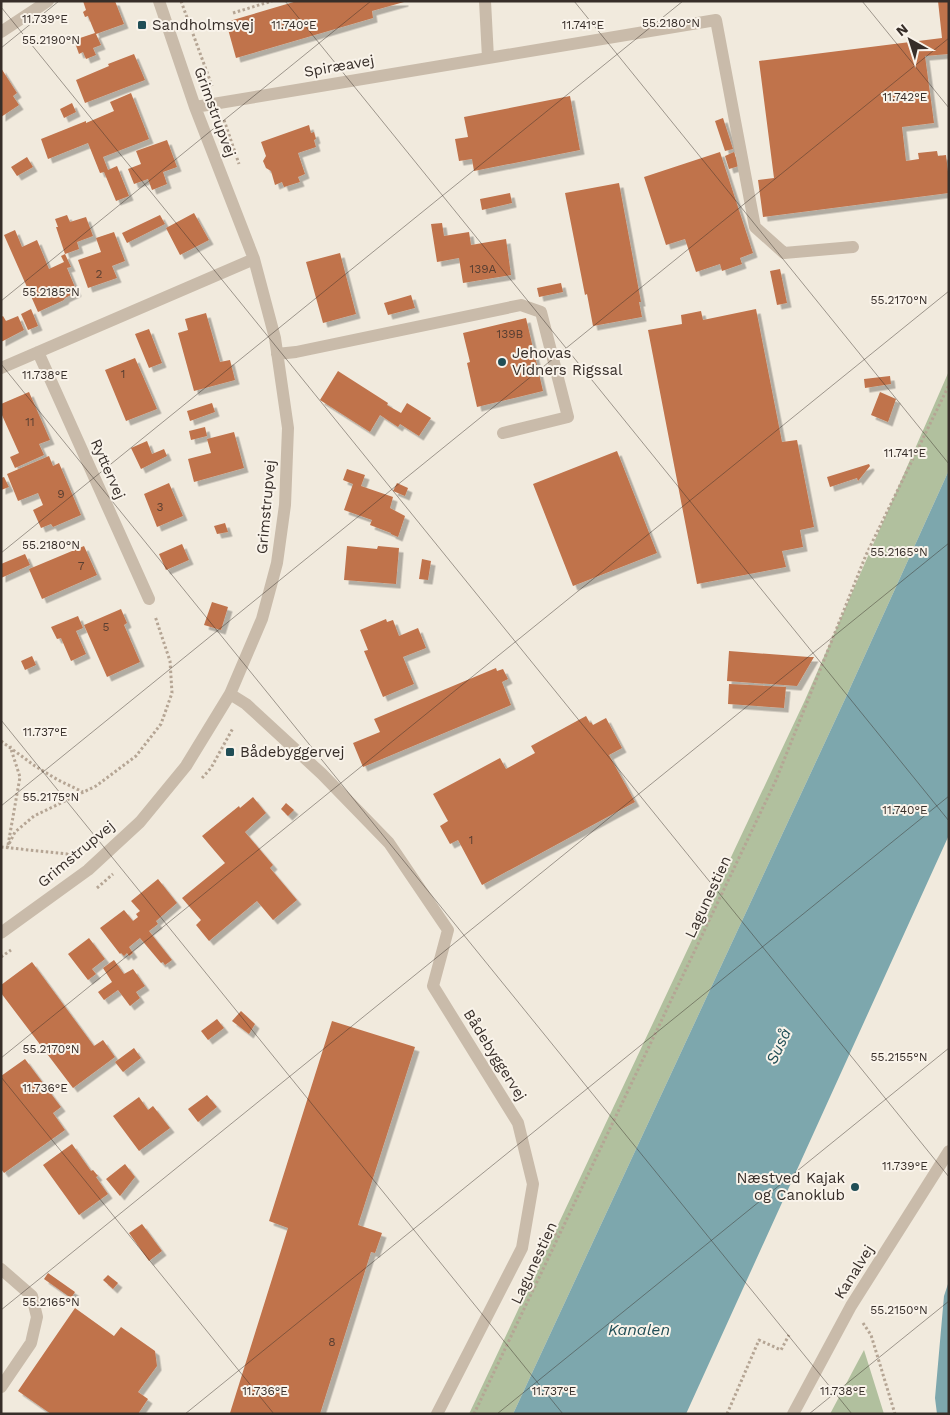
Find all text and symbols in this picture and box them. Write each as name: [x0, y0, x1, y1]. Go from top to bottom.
text: 11.739°E: [22, 12, 68, 26]
north arrow: [885, 15, 935, 65]
place label: Sandholmsvej: [152, 16, 254, 34]
text: 55.2180°N: [642, 16, 700, 30]
text: 11.740°E: [271, 18, 317, 32]
text: 11.741°E: [562, 18, 605, 32]
marker: Sandholmsvej: [136, 19, 148, 31]
text: N: [893, 20, 911, 39]
text: 55.2190°N: [22, 33, 80, 47]
street label: Spiræavej: [302, 51, 376, 81]
street label: Grimstrupvej: [190, 64, 240, 160]
text: 11.742°E: [883, 90, 928, 104]
house number: 139A: [470, 262, 497, 276]
house number: 2: [96, 267, 103, 281]
text: 55.2185°N: [22, 285, 80, 299]
text: 55.2170°N: [870, 293, 928, 307]
house number: 139B: [497, 327, 524, 341]
place label: Jehovas Vidners Rigssal: [512, 344, 623, 379]
marker: Jehovas Vidners Rigssal: [496, 356, 508, 368]
house number: 1: [121, 367, 125, 381]
text: 11.738°E: [22, 368, 68, 382]
house number: 11: [25, 415, 35, 429]
street label: Ryttervej: [87, 436, 129, 502]
text: 11.741°E: [884, 446, 927, 460]
street label: Grimstrupvej: [253, 459, 279, 555]
house number: 9: [57, 487, 65, 501]
house number: 3: [157, 500, 164, 514]
text: 55.2180°N: [22, 538, 80, 552]
text: 55.2165°N: [870, 545, 928, 559]
house number: 7: [78, 559, 85, 573]
house number: 5: [103, 620, 110, 634]
text: 11.737°E: [23, 725, 68, 739]
place label: Bådebyggervej: [240, 743, 344, 761]
marker: Bådebyggervej: [224, 746, 236, 758]
text: 55.2175°N: [23, 790, 79, 804]
text: 11.740°E: [882, 803, 928, 817]
street label: Grimstrupvej: [34, 817, 118, 891]
house number: 1: [469, 833, 473, 847]
street label: Lagunestien: [681, 853, 735, 941]
street label: Bådebyggervej: [460, 1006, 530, 1104]
water label: Suså: [762, 1025, 795, 1067]
text: 55.2170°N: [22, 1042, 80, 1056]
text: 55.2155°N: [870, 1050, 928, 1064]
text: 11.736°E: [22, 1081, 68, 1095]
text: 11.739°E: [882, 1159, 928, 1173]
place label: Næstved Kajak og Canoklub: [736, 1169, 845, 1204]
marker: Næstved Kajak og Canoklub: [849, 1181, 861, 1193]
street label: Lagunestien: [507, 1219, 561, 1307]
street label: Kanalvej: [830, 1242, 878, 1302]
text: 55.2165°N: [22, 1295, 80, 1309]
text: 55.2150°N: [870, 1303, 928, 1317]
water label: Kanalen: [608, 1320, 670, 1339]
house number: 8: [328, 1335, 336, 1349]
text: 11.736°E: [242, 1384, 288, 1398]
text: 11.737°E: [532, 1384, 577, 1398]
text: 11.738°E: [820, 1384, 866, 1398]

